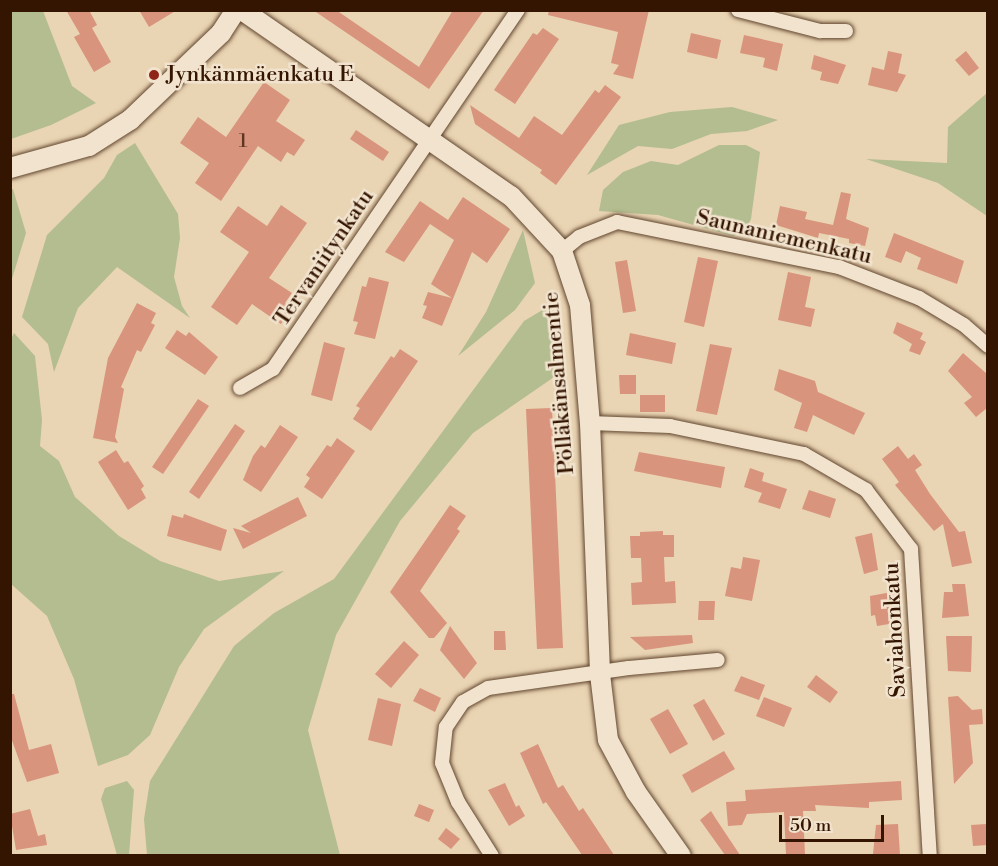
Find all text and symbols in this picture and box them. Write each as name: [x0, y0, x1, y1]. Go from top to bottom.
place label: Jynkänmäenkatu E: [166, 62, 354, 88]
marker: Jynkänmäenkatu E: [147, 68, 161, 82]
house number: 1: [239, 129, 247, 153]
street label: Tervaniitynkatu: [268, 184, 380, 332]
street label: Saunaniemenkatu: [694, 204, 874, 270]
street label: Pölläkänsalmentie: [538, 290, 580, 476]
street label: Saviahonkatu: [878, 562, 912, 698]
scale bar: [782, 803, 887, 841]
text: 50 m: [790, 814, 831, 837]

